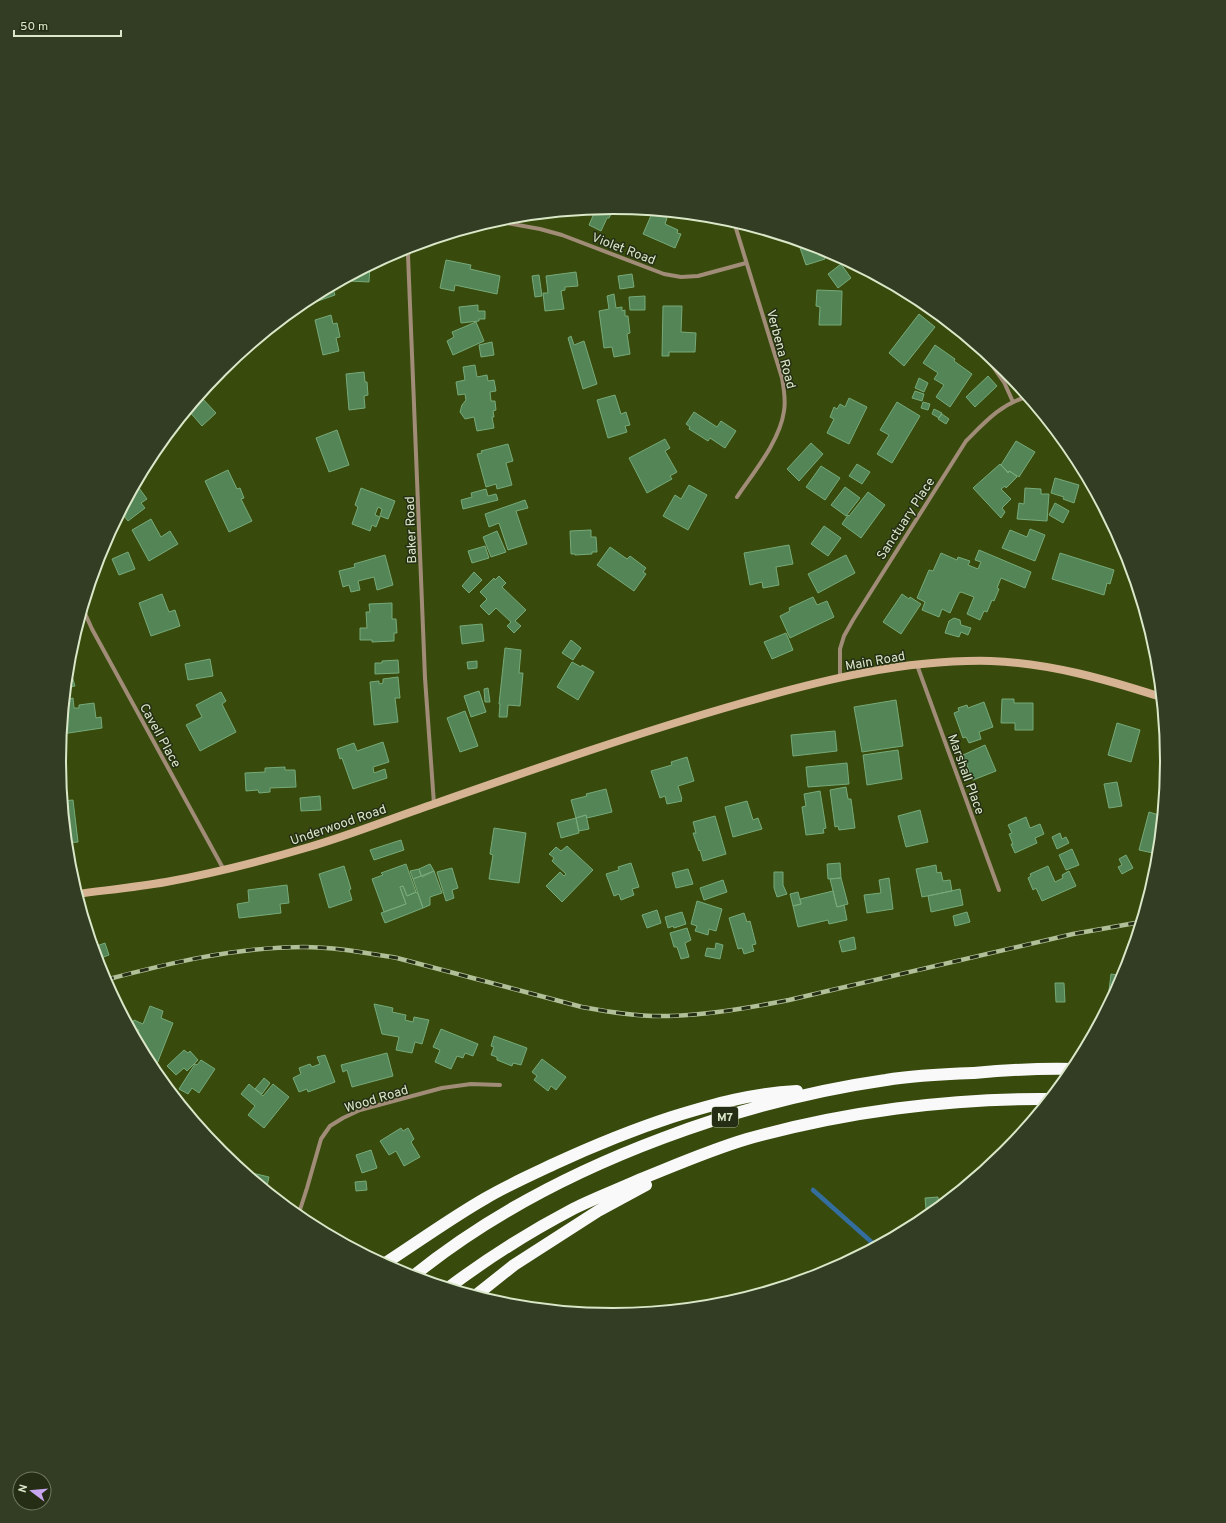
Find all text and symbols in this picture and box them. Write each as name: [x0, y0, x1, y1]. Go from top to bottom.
scale bar: [14, 12, 121, 38]
text: 50 m: [20, 19, 48, 35]
street label: Violet Road: [589, 230, 658, 269]
street label: Verbena Road: [762, 308, 798, 391]
street label: Sanctuary Place: [874, 475, 939, 563]
street label: Baker Road: [403, 496, 421, 564]
street label: Main Road: [844, 649, 907, 675]
street label: Cavell Place: [135, 701, 183, 771]
street label: Marshall Place: [943, 732, 987, 817]
street label: Underwood Road: [289, 802, 389, 850]
street label: Wood Road: [343, 1083, 411, 1117]
road number: M7: [712, 1107, 738, 1127]
north arrow: [12, 1471, 52, 1511]
text: N: [16, 1483, 31, 1494]

